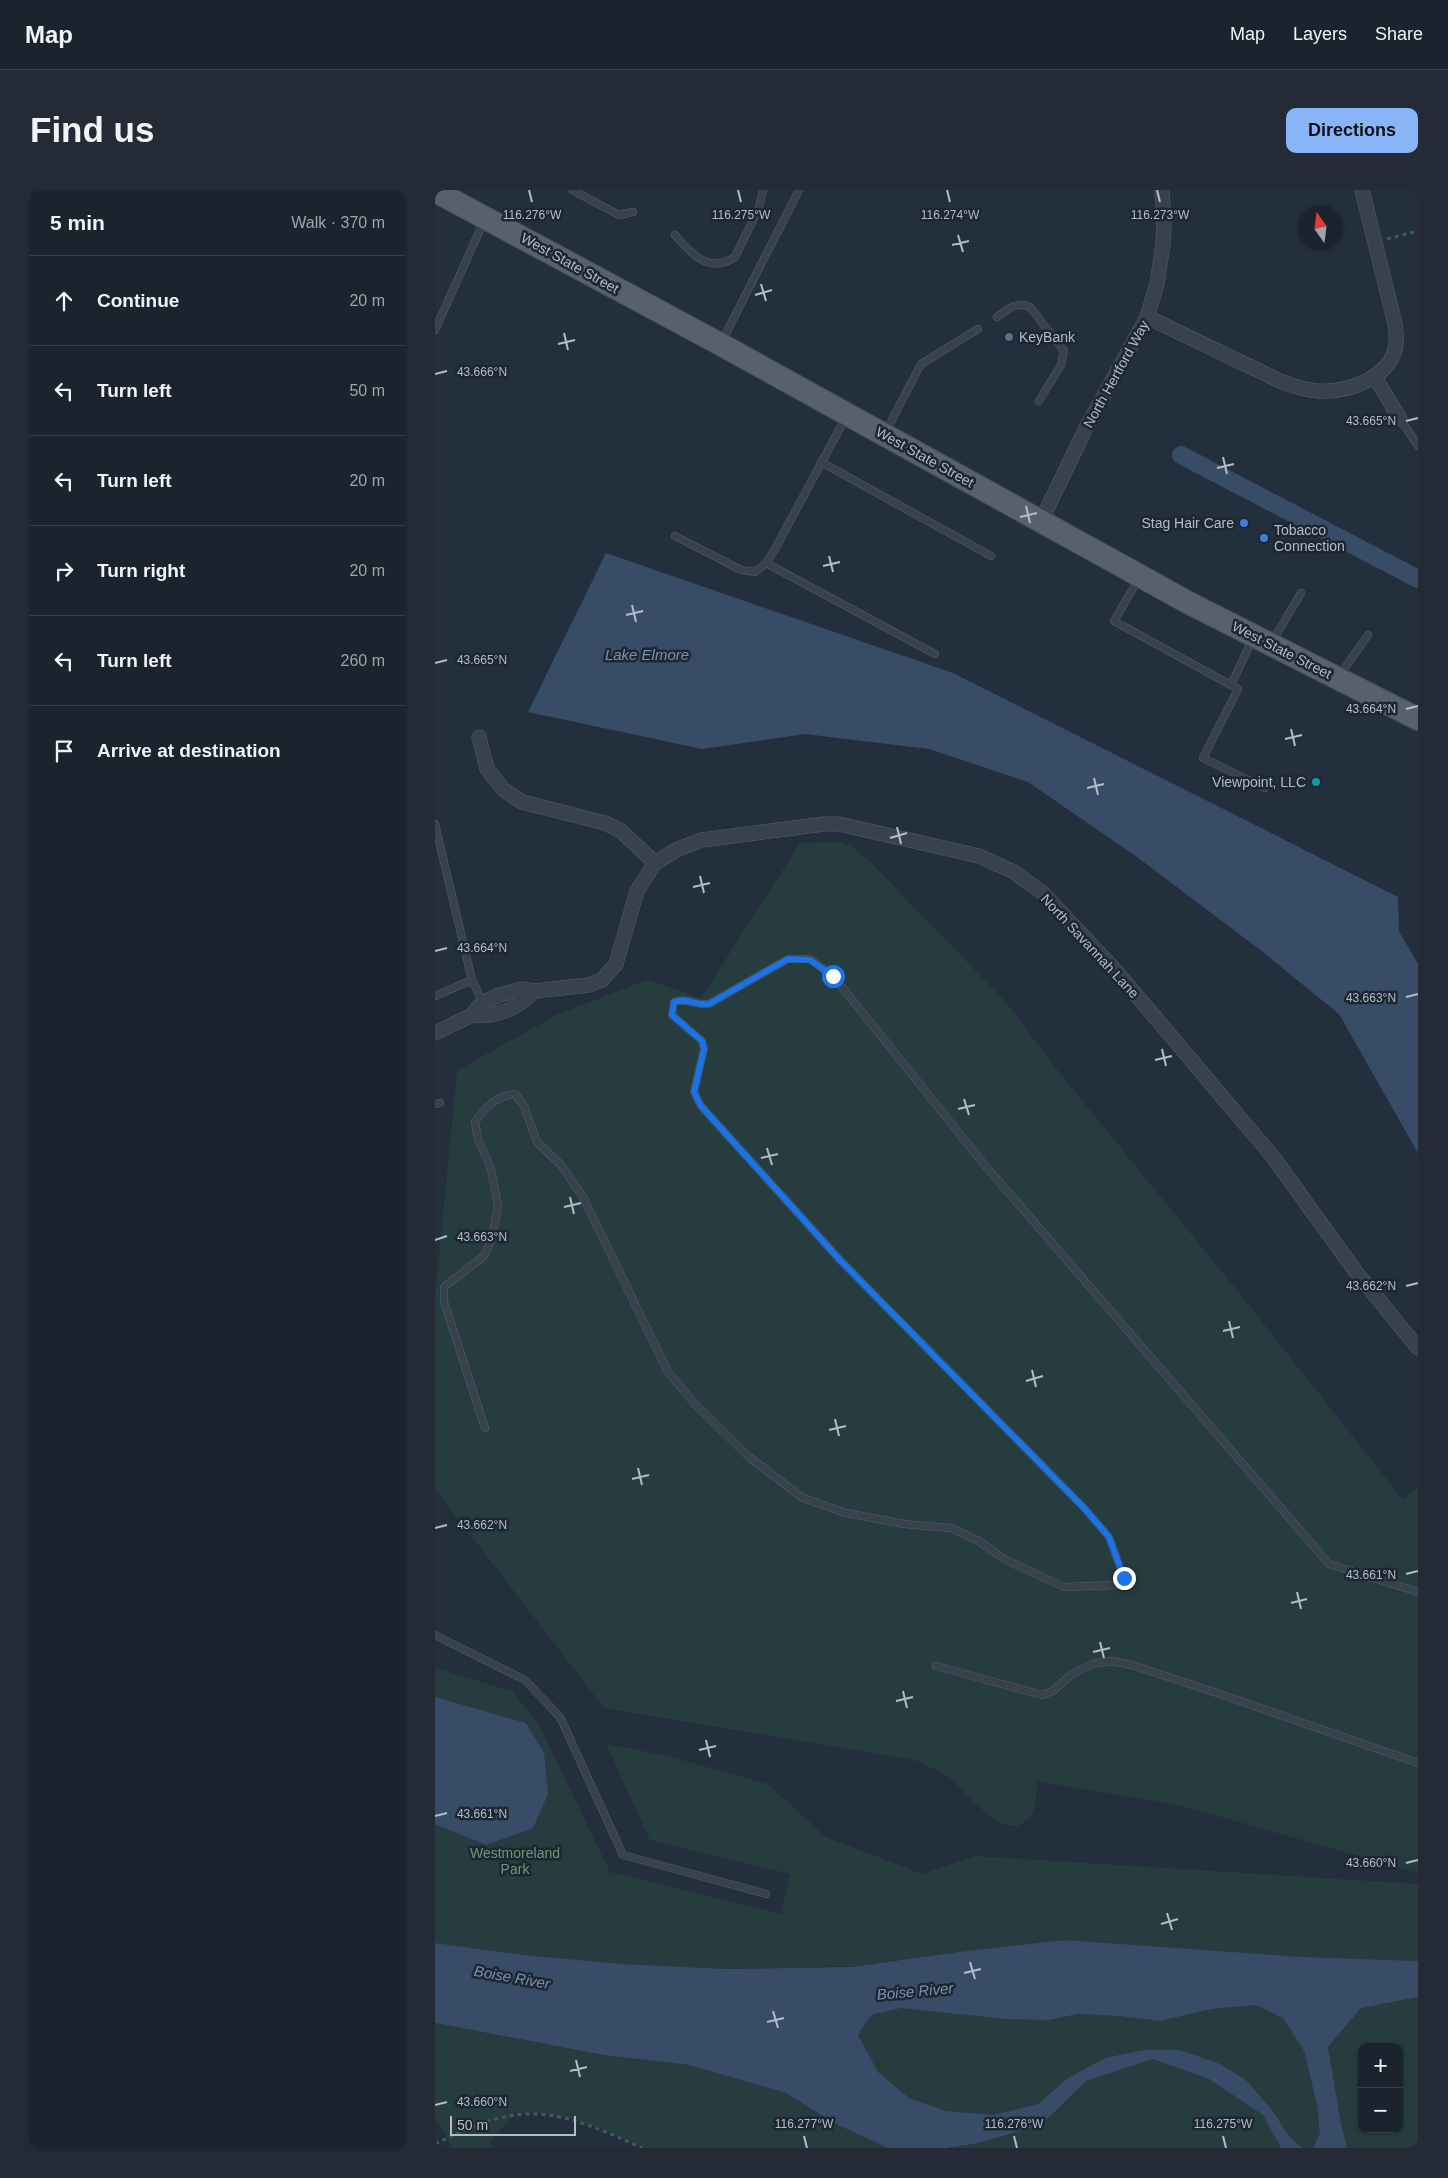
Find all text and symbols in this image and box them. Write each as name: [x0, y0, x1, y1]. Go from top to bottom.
text: Map: [25, 21, 73, 48]
text: Map: [1230, 24, 1265, 44]
text: Layers: [1293, 24, 1347, 44]
text: Share: [1375, 24, 1423, 44]
button: Directions: [1286, 108, 1418, 153]
text: Find us: [30, 110, 154, 149]
north arrow: [1298, 205, 1343, 250]
text: 116.276°W: [503, 208, 562, 222]
text: 116.275°W: [712, 208, 771, 222]
text: 116.274°W: [921, 208, 980, 222]
text: 116.273°W: [1131, 208, 1190, 222]
text: 5 min: [50, 211, 105, 234]
text: Walk · 370 m: [291, 214, 385, 231]
street label: West State Street: [518, 229, 622, 297]
icon: ahead: [50, 287, 78, 315]
text: Continue: [97, 290, 179, 311]
text: 20 m: [349, 292, 385, 309]
street label: North Hertford Way: [1080, 318, 1152, 430]
place label: KeyBank: [1019, 329, 1076, 345]
marker: KeyBank: [1003, 331, 1015, 343]
text: 43.666°N: [457, 365, 507, 379]
icon: left: [50, 377, 78, 405]
text: Turn left: [97, 380, 172, 401]
text: 50 m: [349, 382, 385, 399]
text: 43.665°N: [1346, 414, 1396, 428]
street label: West State Street: [873, 423, 977, 491]
icon: left: [50, 467, 78, 495]
text: Turn left: [97, 470, 172, 491]
text: 20 m: [349, 472, 385, 489]
place label: Stag Hair Care: [1141, 515, 1234, 531]
marker: Stag Hair Care: [1238, 517, 1250, 529]
place label: Tobacco Connection: [1274, 522, 1345, 554]
marker: Tobacco Connection: [1258, 532, 1270, 544]
icon: right: [50, 557, 78, 585]
text: Turn right: [97, 560, 185, 581]
text: 20 m: [349, 562, 385, 579]
street label: West State Street: [1230, 618, 1334, 682]
water label: Lake Elmore: [605, 646, 689, 663]
icon: left: [50, 647, 78, 675]
text: Turn left: [97, 650, 172, 671]
text: 260 m: [341, 652, 385, 669]
text: 43.665°N: [457, 653, 507, 667]
text: 43.664°N: [1346, 702, 1396, 716]
icon: arrive: [50, 737, 78, 765]
text: Arrive at destination: [97, 740, 281, 761]
place label: Viewpoint, LLC: [1212, 774, 1306, 790]
marker: Viewpoint, LLC: [1310, 776, 1322, 788]
street label: North Savannah Lane: [1038, 891, 1142, 1001]
text: 43.664°N: [457, 941, 507, 955]
route start: [822, 965, 845, 988]
text: 43.663°N: [1346, 991, 1396, 1005]
text: 43.663°N: [457, 1230, 507, 1244]
text: 43.662°N: [1346, 1279, 1396, 1293]
text: 43.662°N: [457, 1518, 507, 1532]
route end: [1113, 1567, 1136, 1590]
text: 43.661°N: [1346, 1568, 1396, 1582]
text: 43.661°N: [457, 1807, 507, 1821]
park label: Westmoreland Park: [470, 1845, 560, 1877]
text: 43.660°N: [1346, 1856, 1396, 1870]
water label: Boise River: [473, 1962, 552, 1992]
water label: Boise River: [876, 1979, 955, 2003]
map controls: [1358, 2043, 1403, 2133]
button: +: [1358, 2043, 1403, 2088]
button: −: [1358, 2088, 1403, 2133]
text: 43.660°N: [457, 2095, 507, 2109]
scale bar: [450, 2113, 576, 2136]
text: 50 m: [457, 2117, 488, 2133]
text: 116.277°W: [775, 2117, 834, 2131]
text: 116.276°W: [985, 2117, 1044, 2131]
text: 116.275°W: [1194, 2117, 1253, 2131]

